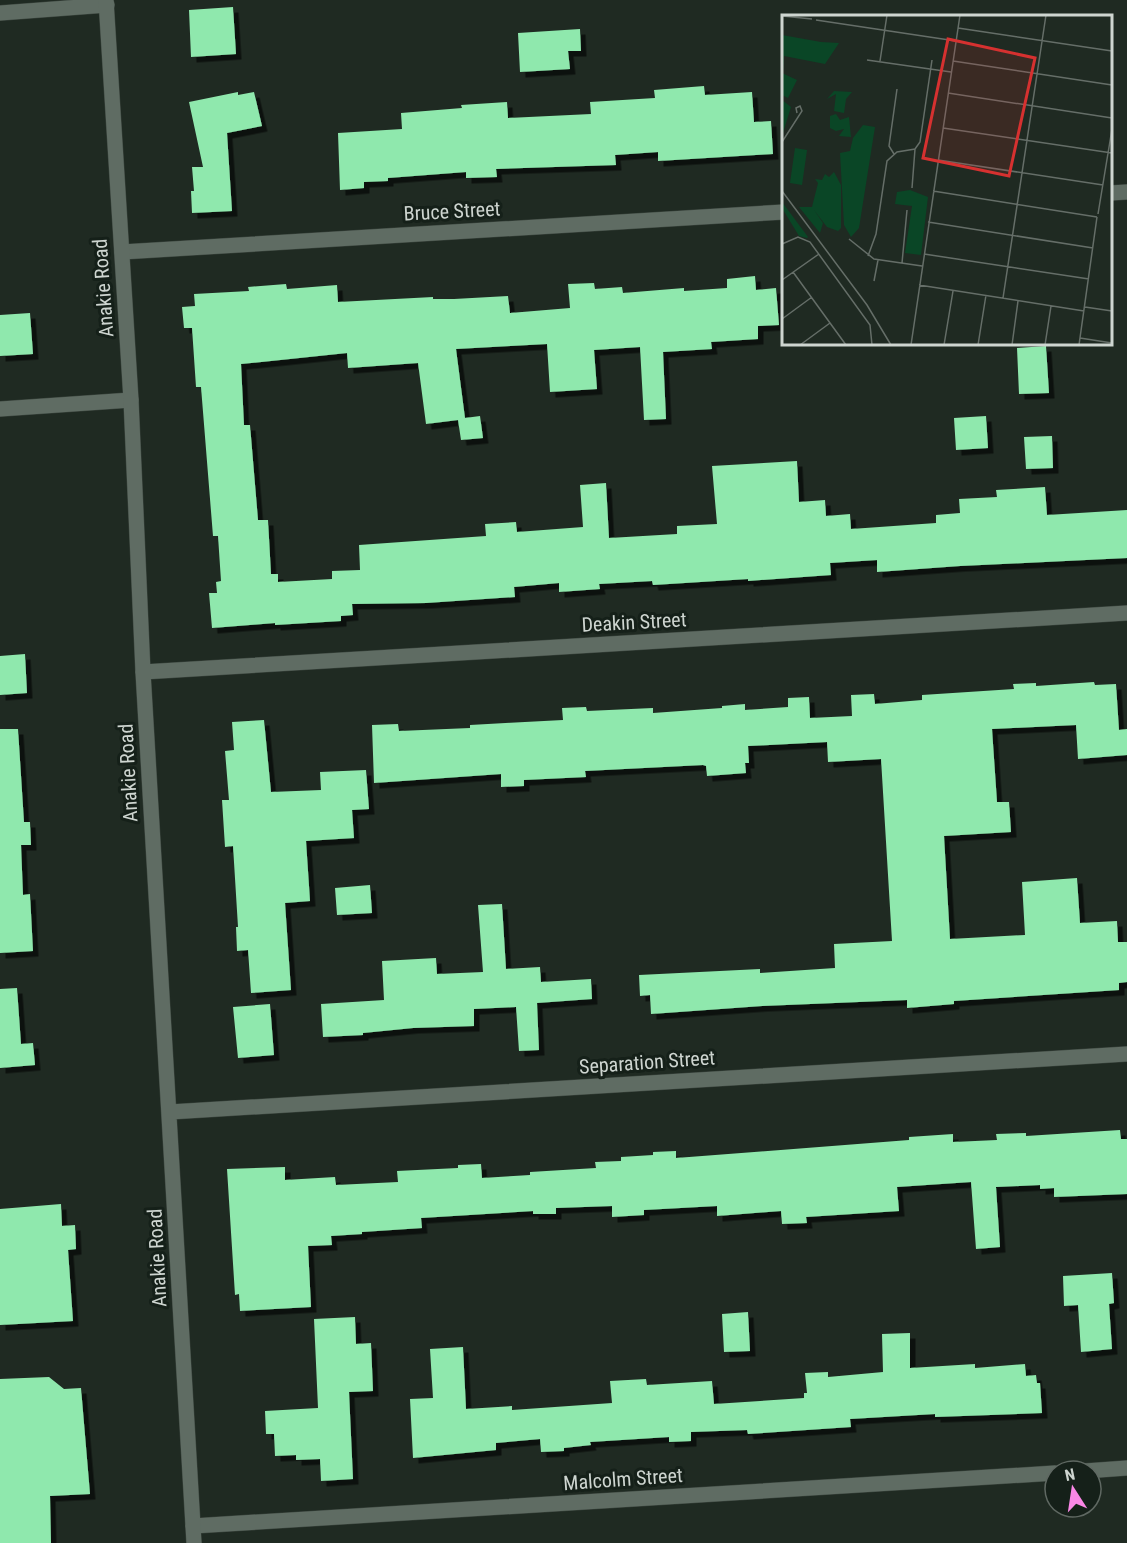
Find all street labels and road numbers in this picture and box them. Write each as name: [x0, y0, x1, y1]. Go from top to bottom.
street label: Bruce Street: [403, 196, 501, 226]
street label: Anakie Road: [88, 238, 118, 338]
street label: Deakin Street: [581, 607, 687, 637]
street label: Anakie Road: [113, 723, 143, 823]
street label: Separation Street: [578, 1045, 716, 1079]
street label: Anakie Road: [142, 1208, 172, 1308]
street label: Malcolm Street: [562, 1463, 684, 1495]

